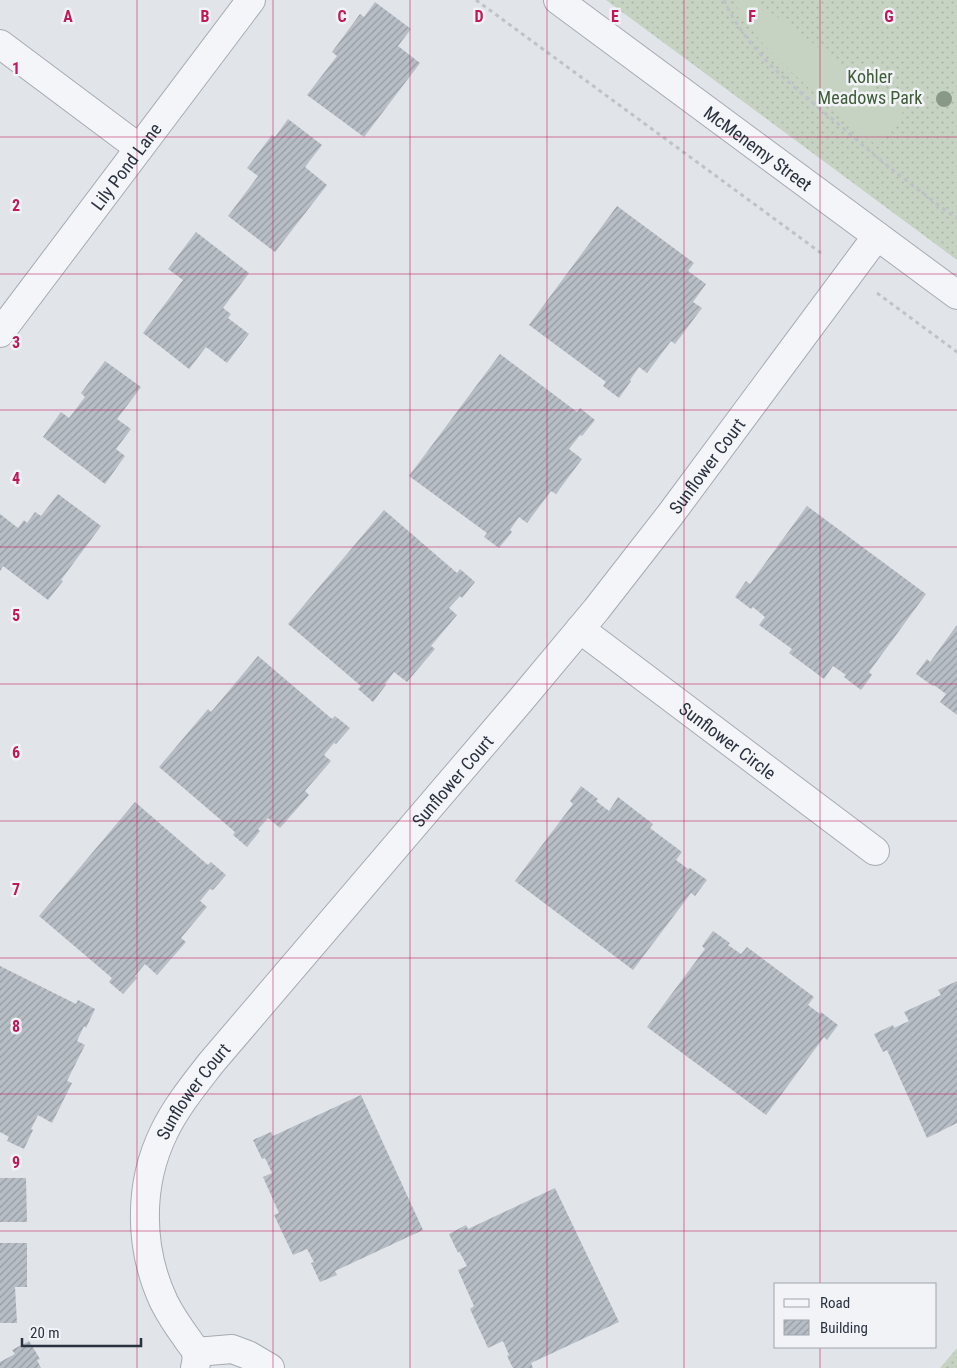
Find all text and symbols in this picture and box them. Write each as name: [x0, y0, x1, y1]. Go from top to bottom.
text: A: [63, 7, 73, 26]
text: B: [201, 7, 210, 26]
text: C: [337, 7, 347, 26]
text: D: [474, 7, 484, 26]
text: E: [611, 7, 619, 26]
text: F: [748, 7, 756, 26]
text: G: [884, 7, 894, 26]
text: 1: [12, 59, 20, 78]
park label: Kohler Meadows Park: [818, 66, 922, 108]
street label: McMenemy Street: [700, 101, 816, 195]
street label: Lily Pond Lane: [86, 118, 165, 214]
text: 2: [12, 196, 20, 215]
text: 3: [12, 333, 20, 352]
street label: Sunflower Court: [664, 414, 749, 518]
text: 4: [12, 469, 20, 488]
text: 5: [12, 606, 20, 625]
street label: Sunflower Circle: [675, 697, 780, 783]
street label: Sunflower Court: [407, 730, 497, 831]
text: 6: [12, 743, 20, 762]
text: 7: [12, 880, 20, 899]
text: 8: [12, 1017, 20, 1036]
street label: Sunflower Court: [151, 1038, 234, 1143]
text: 9: [12, 1153, 20, 1172]
legend: [774, 1283, 937, 1348]
text: Road: [820, 1294, 850, 1312]
scale bar: [22, 1316, 141, 1348]
text: Building: [820, 1319, 868, 1337]
text: 20 m: [30, 1324, 60, 1342]

